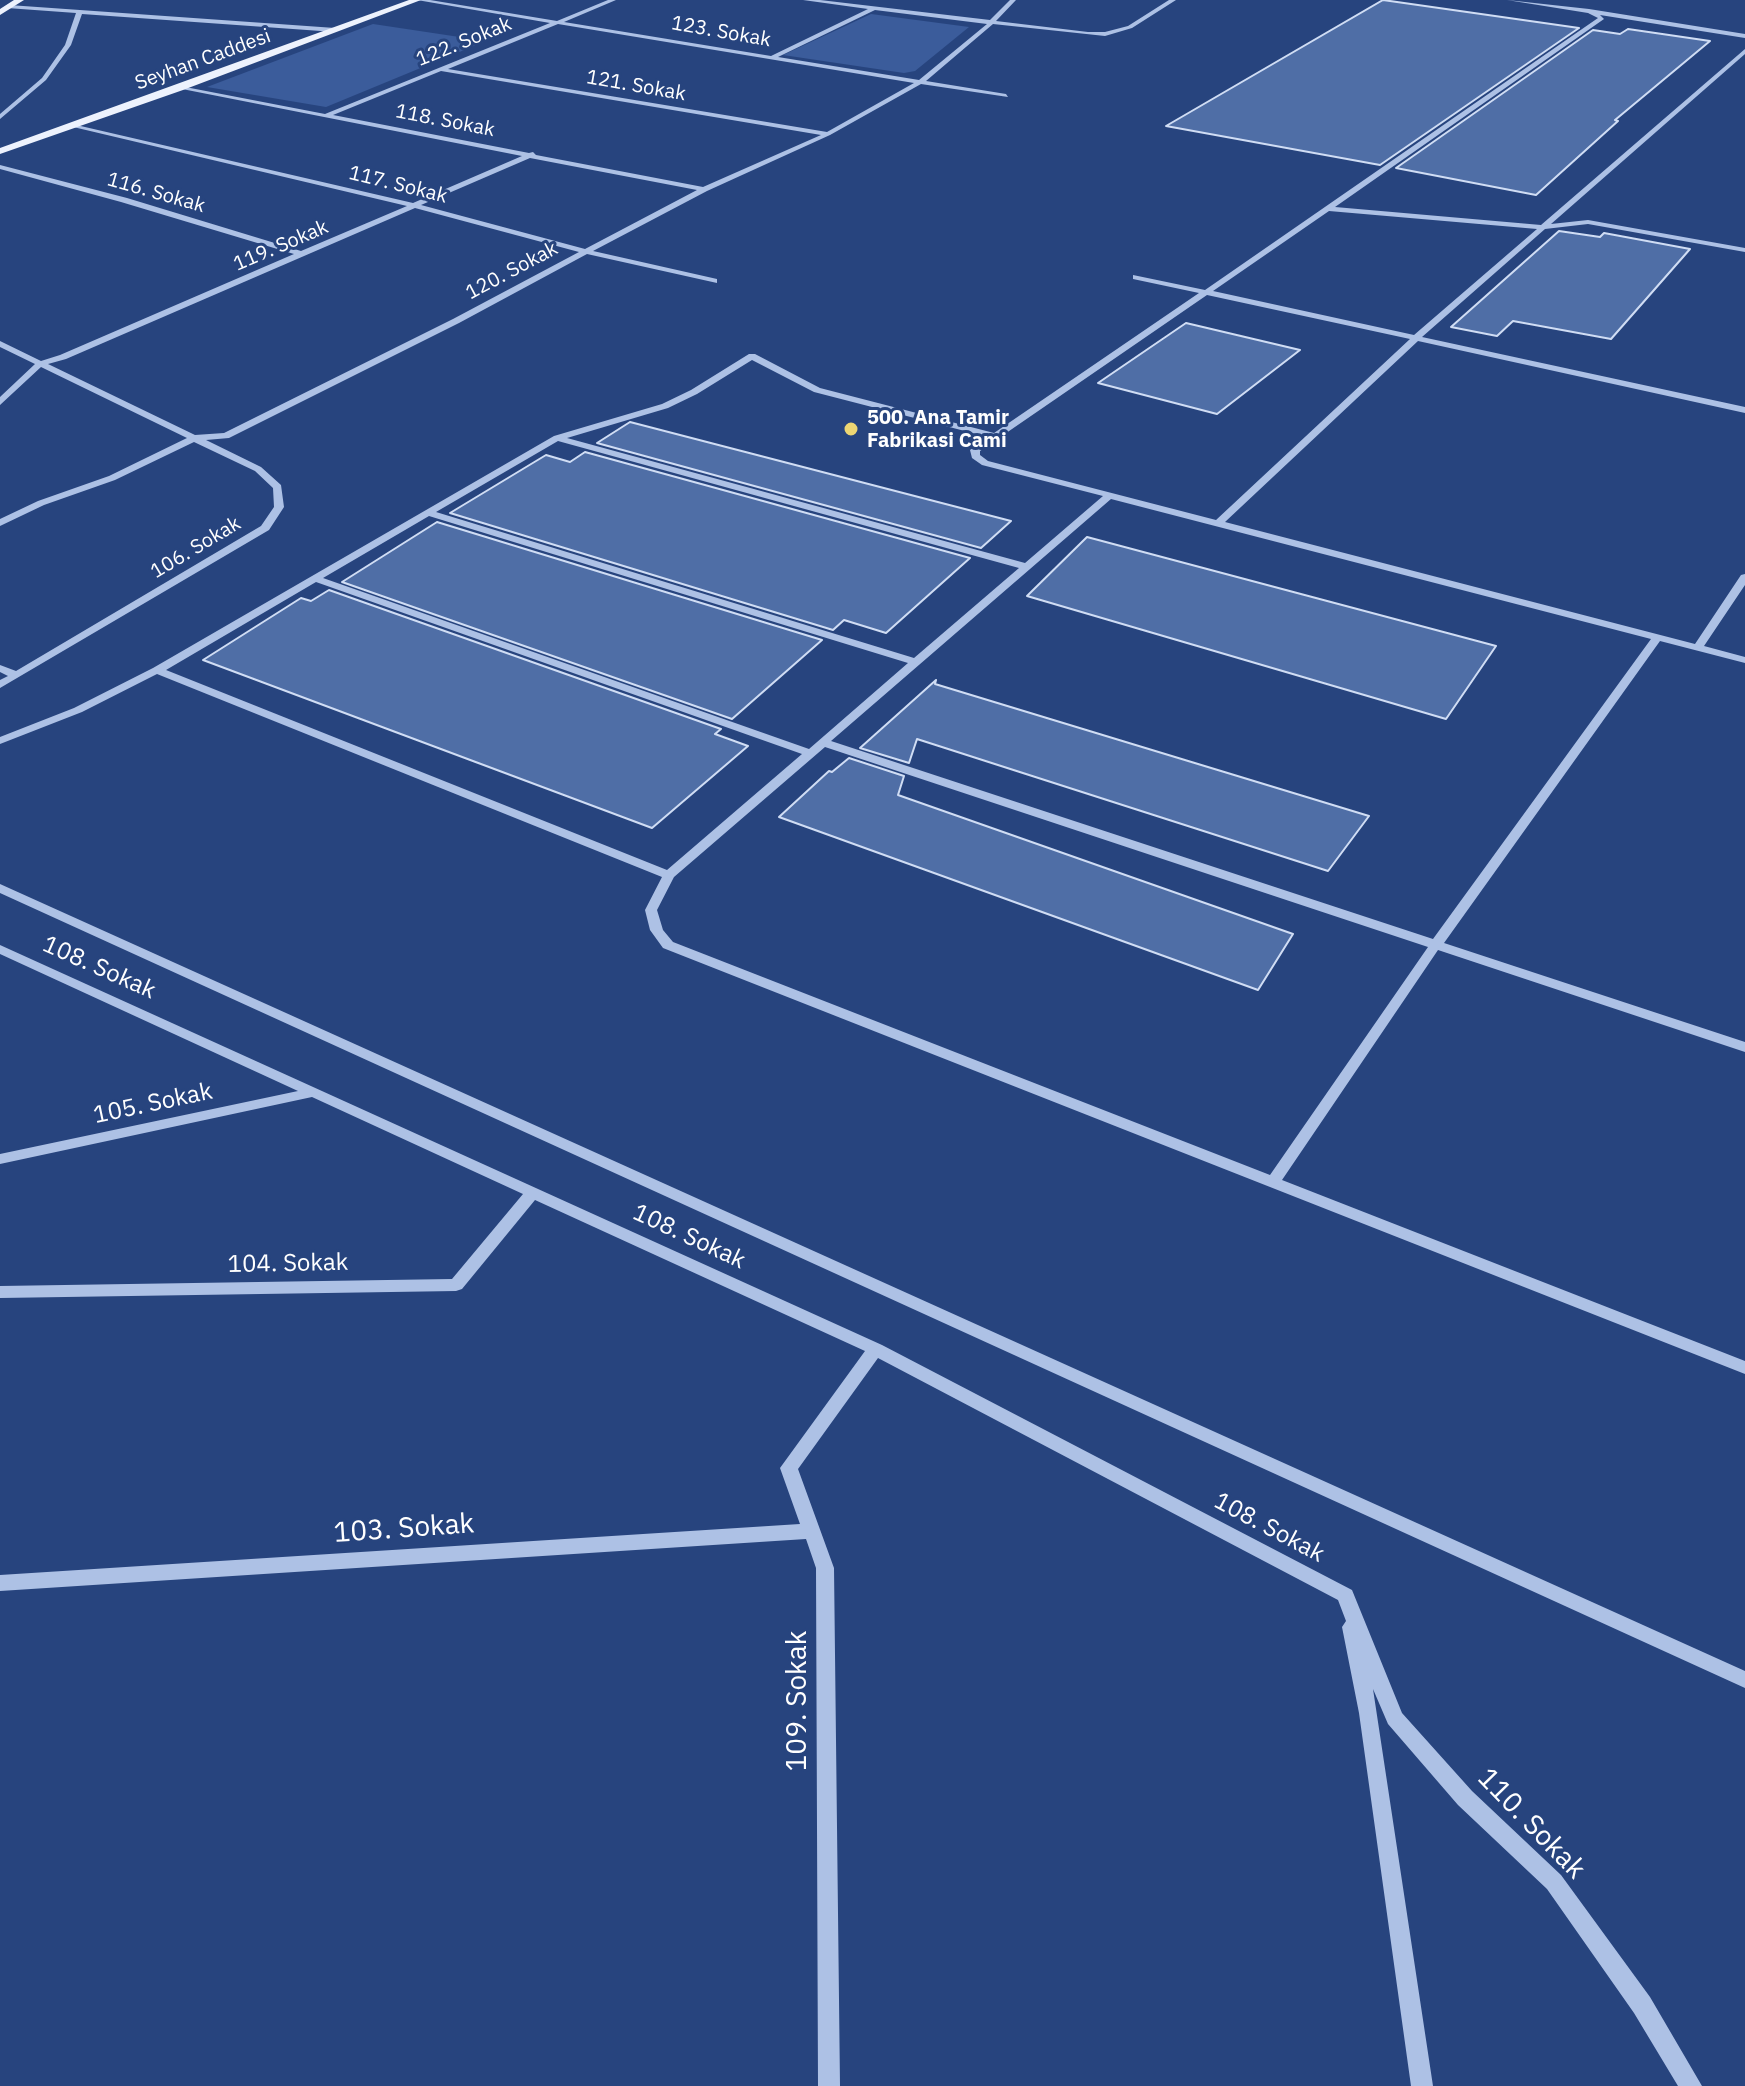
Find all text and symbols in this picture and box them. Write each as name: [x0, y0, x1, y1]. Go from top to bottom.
street label: 123. Sokak: [669, 11, 773, 53]
street label: 122. Sokak: [413, 12, 515, 72]
street label: Seyhan Caddesi: [132, 24, 274, 96]
street label: 121. Sokak: [584, 65, 688, 107]
street label: 118. Sokak: [393, 100, 497, 142]
street label: 117. Sokak: [346, 161, 450, 209]
street label: 116. Sokak: [104, 168, 208, 218]
street label: 119. Sokak: [230, 215, 332, 277]
street label: 120. Sokak: [462, 237, 562, 305]
place label: 500. Ana Tamir Fabrikasi Cami: [867, 406, 1009, 453]
marker: 500. Ana Tamir Fabrikasi Cami: [842, 420, 860, 438]
street label: 106. Sokak: [147, 512, 245, 584]
street label: 108. Sokak: [38, 930, 160, 1006]
street label: 105. Sokak: [91, 1077, 215, 1131]
street label: 108. Sokak: [628, 1198, 750, 1276]
street label: 104. Sokak: [227, 1249, 349, 1279]
street label: 108. Sokak: [1209, 1487, 1329, 1569]
street label: 103. Sokak: [333, 1507, 475, 1551]
street label: 109. Sokak: [781, 1631, 815, 1771]
street label: 110. Sokak: [1470, 1762, 1592, 1886]

